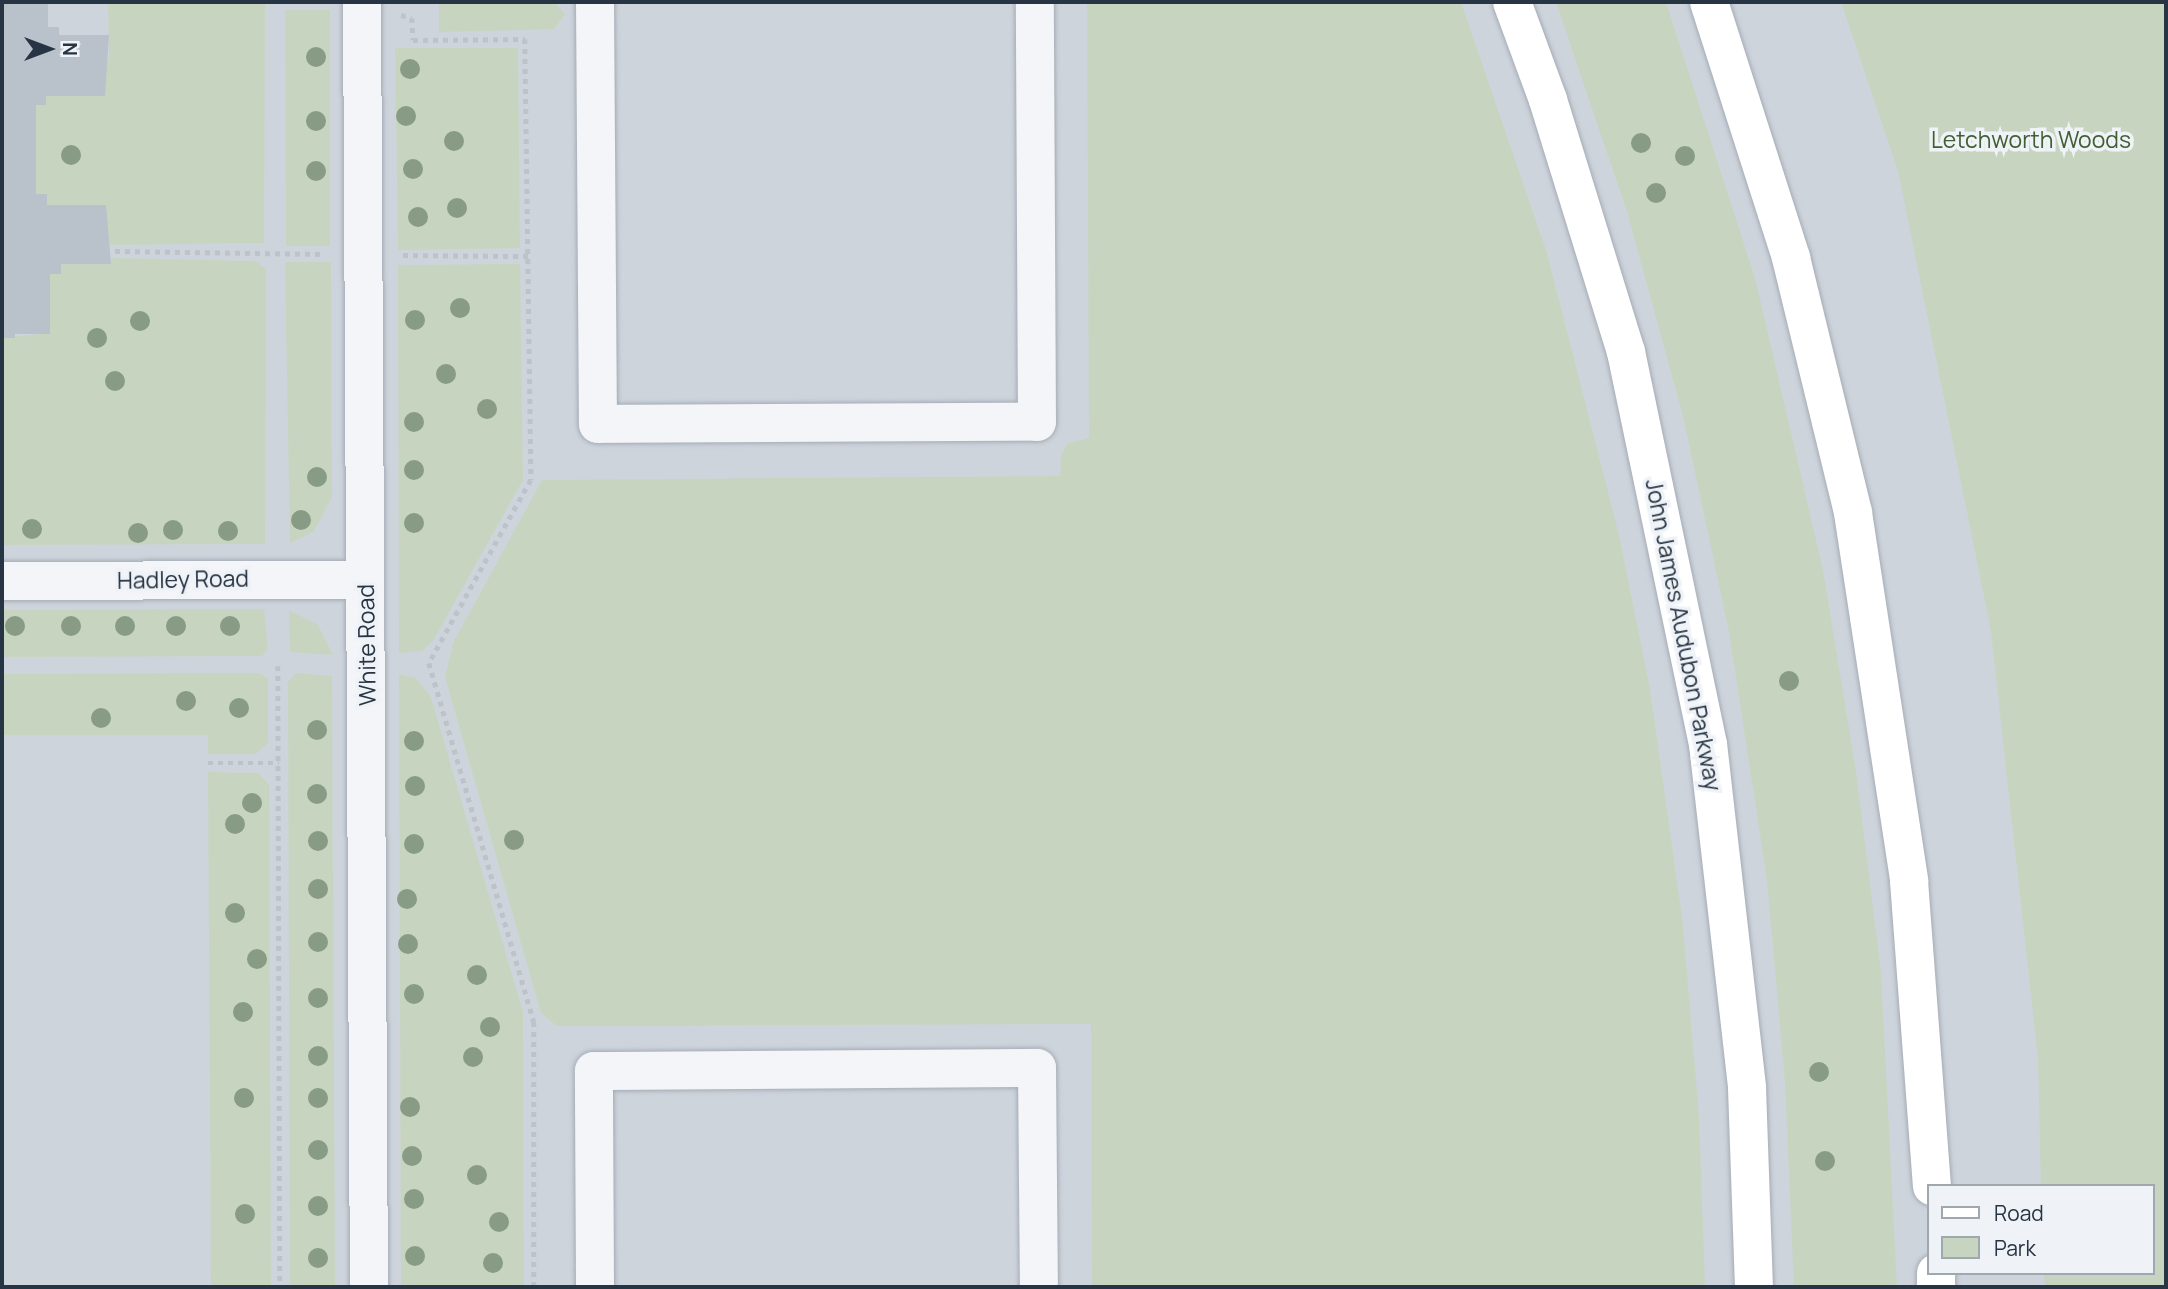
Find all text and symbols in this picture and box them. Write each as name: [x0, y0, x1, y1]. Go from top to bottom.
north arrow: [14, 14, 84, 84]
text: N: [57, 42, 83, 56]
park label: Letchworth Woods: [1931, 125, 2131, 153]
street label: John James Audubon Parkway: [1640, 477, 1728, 793]
street label: Hadley Road: [117, 564, 249, 594]
street label: White Road: [351, 584, 381, 706]
legend: [1926, 1184, 2154, 1275]
text: Road: [1994, 1199, 2044, 1227]
text: Park: [1994, 1234, 2036, 1262]

